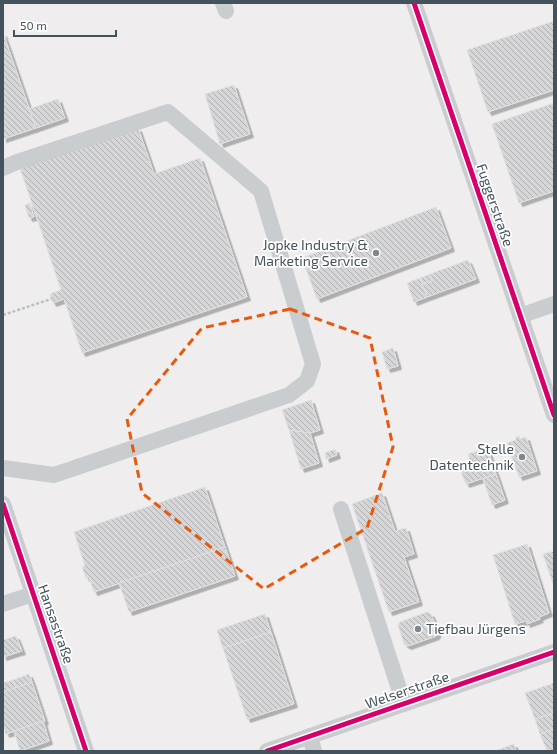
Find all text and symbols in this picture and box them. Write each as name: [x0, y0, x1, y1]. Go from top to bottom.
scale bar: [14, 12, 116, 38]
text: 50 m: [20, 18, 47, 32]
street label: Fuggerstraße: [473, 161, 518, 249]
place label: Jopke Industry & Marketing Service: [254, 236, 368, 269]
marker: Jopke Industry & Marketing Service: [371, 248, 381, 258]
place label: Stelle Datentechnik: [429, 440, 514, 473]
marker: Stelle Datentechnik: [517, 452, 527, 462]
street label: Hansastraße: [35, 582, 78, 666]
place label: Tiefbau Jürgens: [426, 620, 526, 637]
marker: Tiefbau Jürgens: [413, 624, 423, 634]
street label: Welserstraße: [363, 667, 451, 712]

